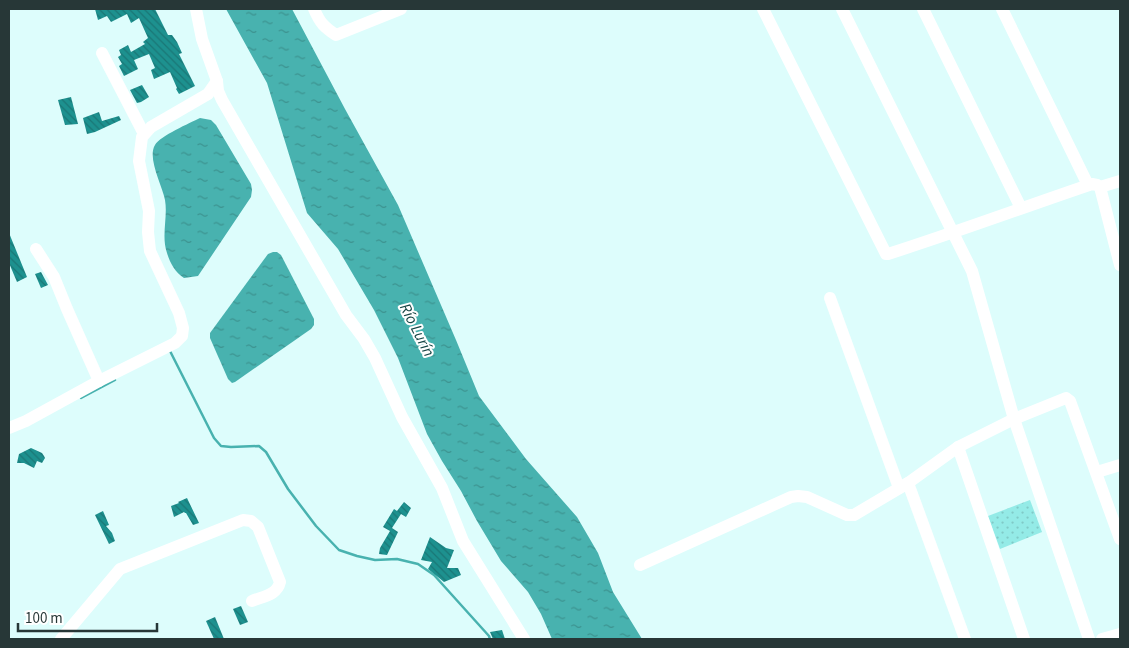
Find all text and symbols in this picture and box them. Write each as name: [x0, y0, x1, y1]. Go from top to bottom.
water label: Río Lurín: [394, 299, 440, 361]
scale bar: [18, 600, 156, 632]
text: 100 m: [25, 608, 63, 629]

